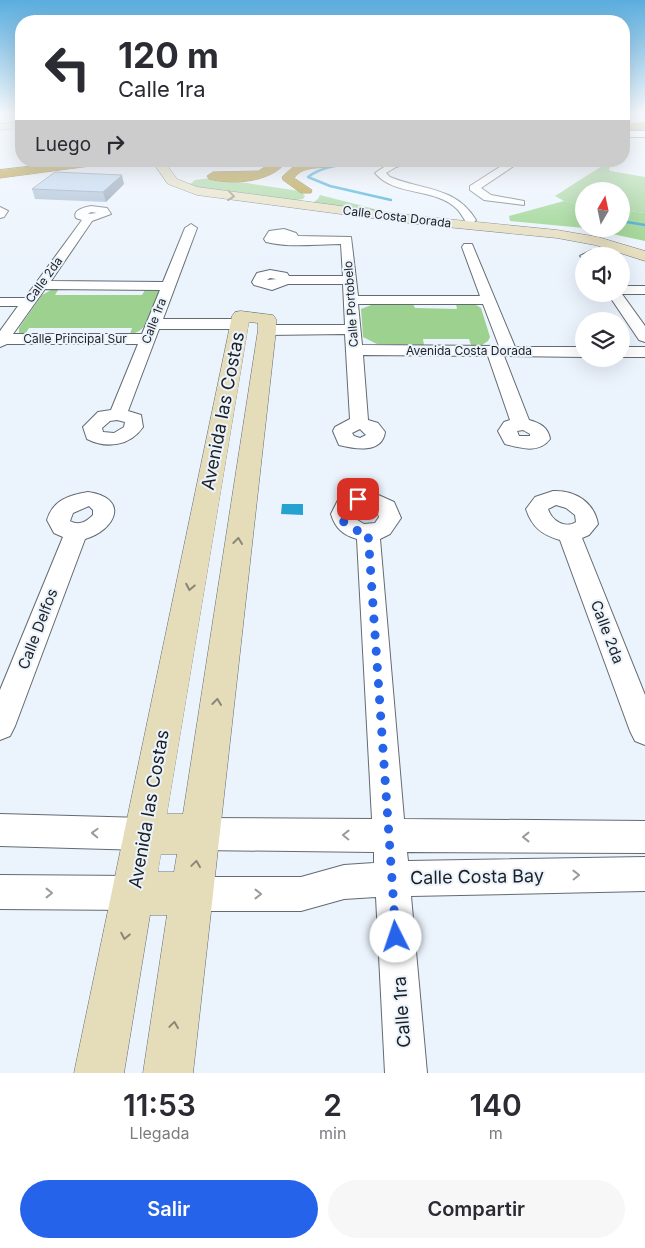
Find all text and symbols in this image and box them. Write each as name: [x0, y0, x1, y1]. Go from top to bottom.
text: 120 m: [118, 34, 219, 76]
icon: left: [35, 35, 100, 100]
text: Calle 1ra: [118, 76, 206, 102]
icon: right: [101, 130, 129, 158]
text: Luego: [35, 133, 91, 156]
north arrow: [575, 182, 630, 238]
map controls: [575, 182, 630, 367]
one-way arrow: [227, 190, 235, 201]
street label: Calle Costa Dorada: [342, 202, 452, 231]
button: sound: [575, 247, 630, 302]
street label: Calle 2da: [22, 254, 65, 306]
street label: Calle Portobelo: [340, 260, 361, 348]
street label: Calle 1ra: [138, 296, 169, 346]
button: layers: [575, 312, 630, 367]
street label: Avenida las Costas: [197, 330, 248, 492]
street label: Calle Principal Sur: [23, 331, 127, 346]
street label: Avenida Costa Dorada: [406, 343, 532, 358]
pin: [337, 478, 379, 520]
icon: arrive: [344, 485, 372, 513]
one-way arrow: [232, 537, 243, 545]
one-way arrow: [185, 583, 196, 591]
street label: Calle Delfos: [13, 586, 62, 672]
street label: Calle 2da: [587, 597, 628, 666]
one-way arrow: [211, 698, 222, 706]
street label: Avenida las Costas: [124, 728, 173, 890]
one-way arrow: [91, 828, 98, 838]
one-way arrow: [342, 830, 350, 840]
one-way arrow: [522, 832, 530, 842]
one-way arrow: [190, 859, 200, 868]
street label: Calle Costa Bay: [410, 865, 544, 888]
one-way arrow: [572, 870, 580, 880]
one-way arrow: [45, 888, 53, 898]
one-way arrow: [254, 889, 262, 899]
position arrow: [369, 910, 421, 962]
one-way arrow: [121, 932, 131, 941]
street label: Calle 1ra: [389, 976, 414, 1049]
one-way arrow: [168, 1020, 179, 1028]
text: 11:53: [123, 1087, 196, 1123]
text: 2: [323, 1087, 342, 1123]
text: 140: [469, 1087, 522, 1123]
text: Llegada: [130, 1123, 189, 1143]
text: min: [319, 1123, 346, 1143]
text: m: [489, 1123, 503, 1143]
button: Salir: [20, 1180, 318, 1238]
button: Compartir: [328, 1180, 625, 1238]

